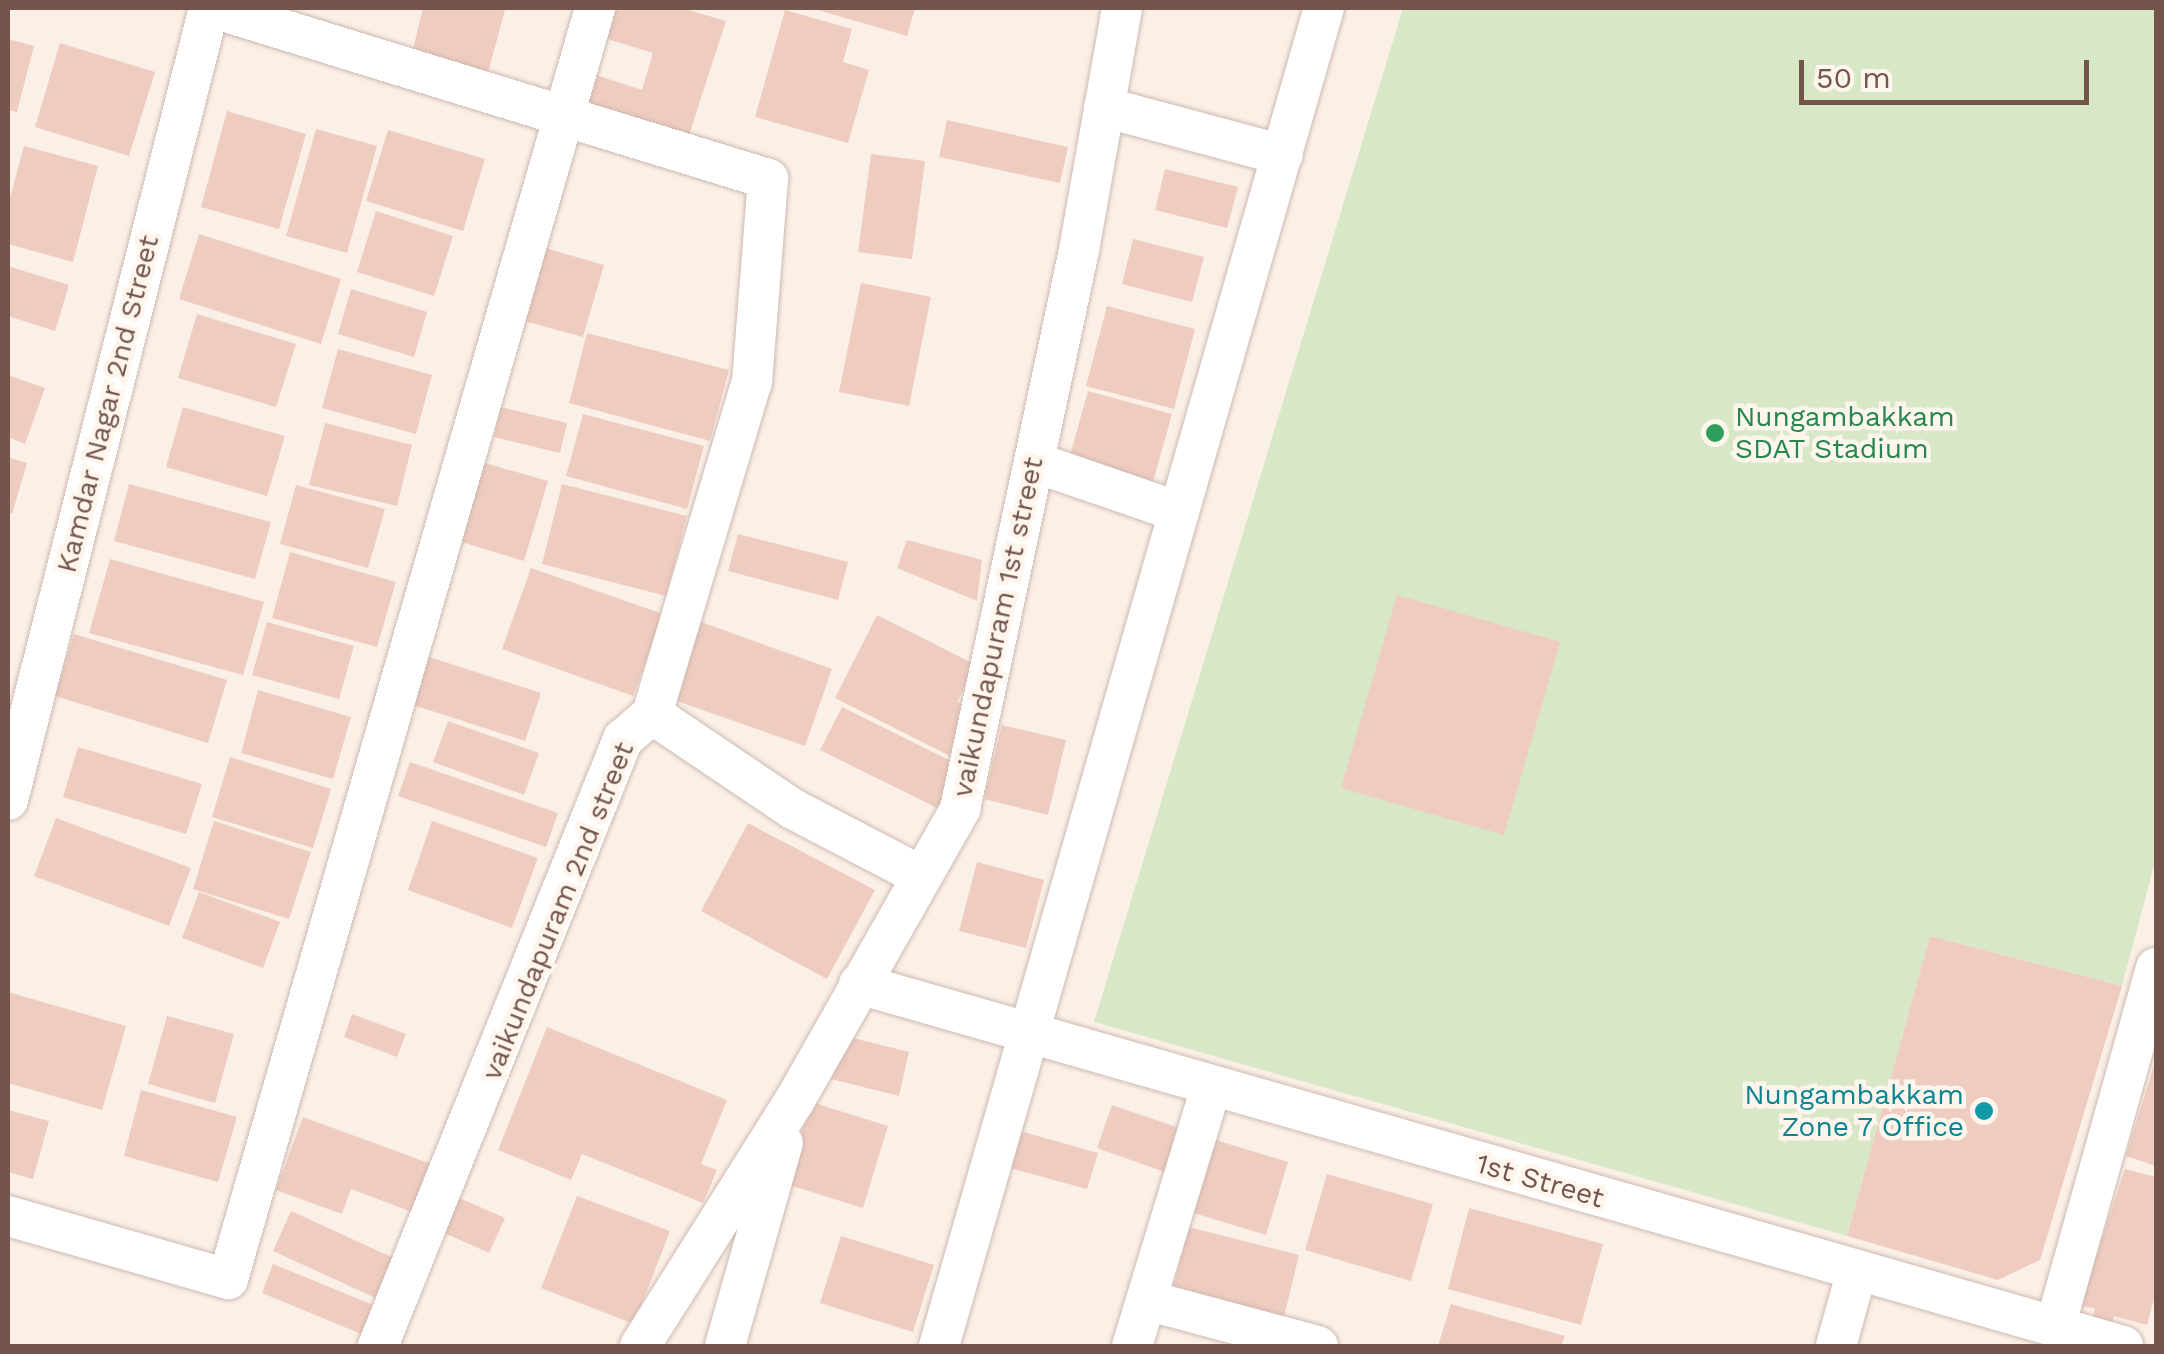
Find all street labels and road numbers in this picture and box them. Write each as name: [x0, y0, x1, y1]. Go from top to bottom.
street label: Kamdar Nagar 2nd Street: [50, 231, 166, 577]
street label: vaikundapuram 1st street: [945, 454, 1051, 800]
street label: vaikundapuram 2nd street: [475, 737, 641, 1085]
street label: 1st Street: [1472, 1147, 1608, 1215]

